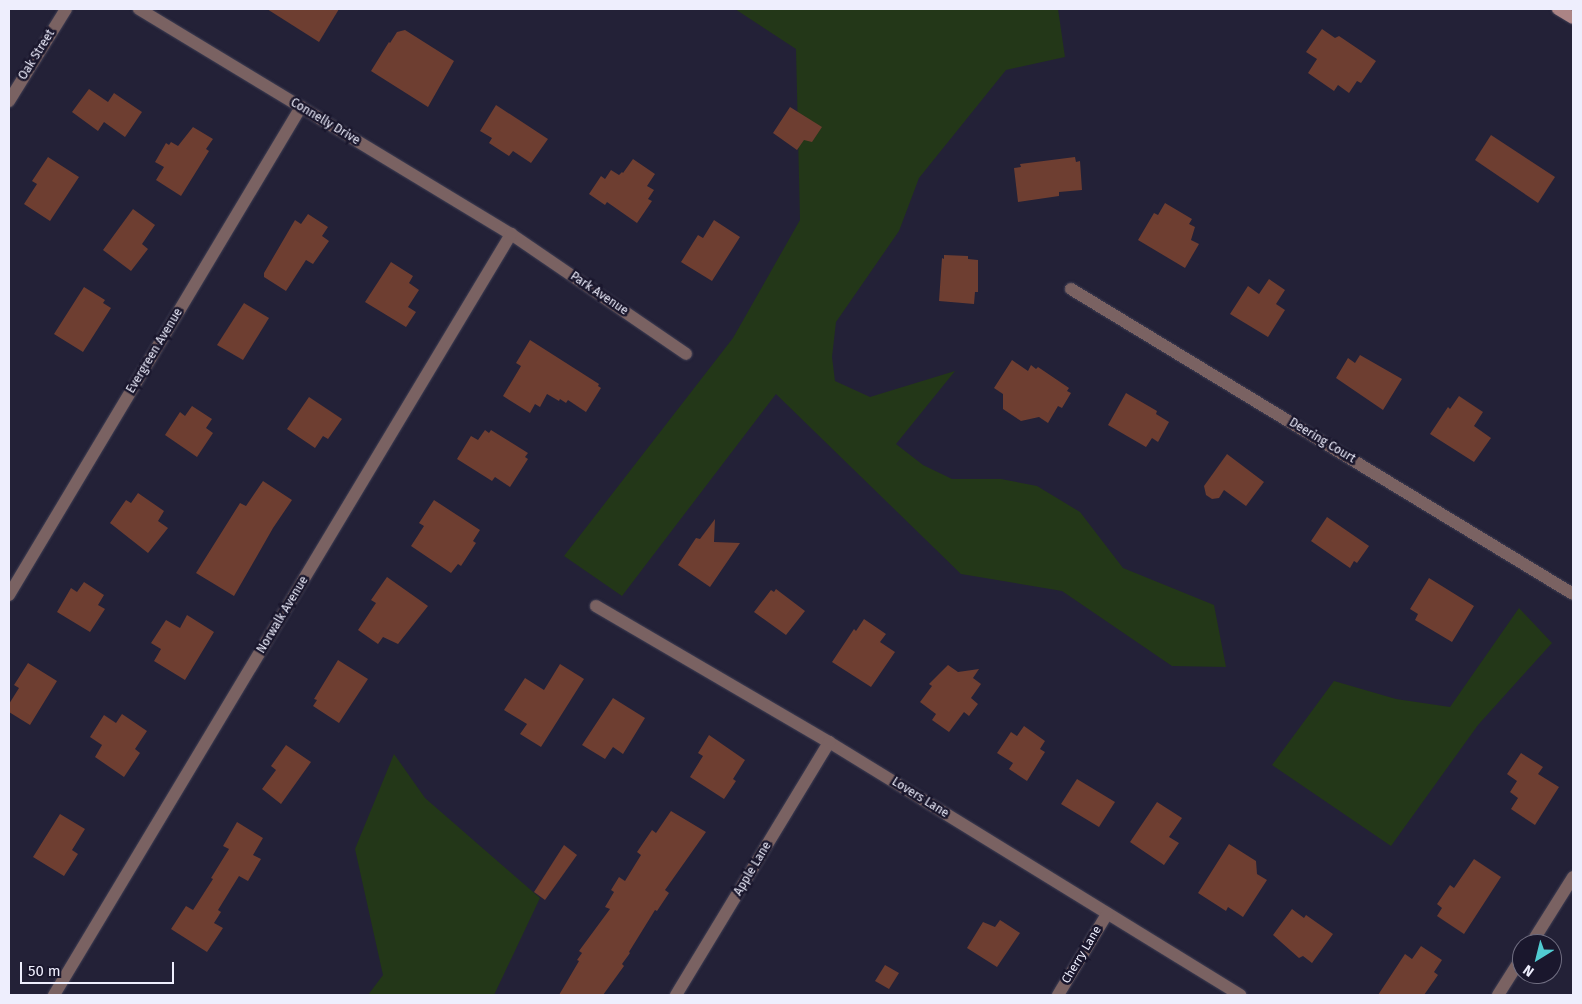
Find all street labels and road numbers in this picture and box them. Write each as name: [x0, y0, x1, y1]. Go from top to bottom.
street label: Oak Street: [16, 27, 58, 83]
street label: Connelly Drive: [288, 96, 362, 148]
street label: Park Avenue: [567, 269, 631, 319]
street label: Evergreen Avenue: [124, 306, 186, 396]
street label: Deering Court: [1286, 416, 1358, 466]
street label: Norwalk Avenue: [254, 574, 312, 656]
street label: Lovers Lane: [889, 775, 951, 821]
street label: Apple Lane: [731, 839, 775, 899]
street label: Cherry Lane: [1059, 924, 1105, 986]

